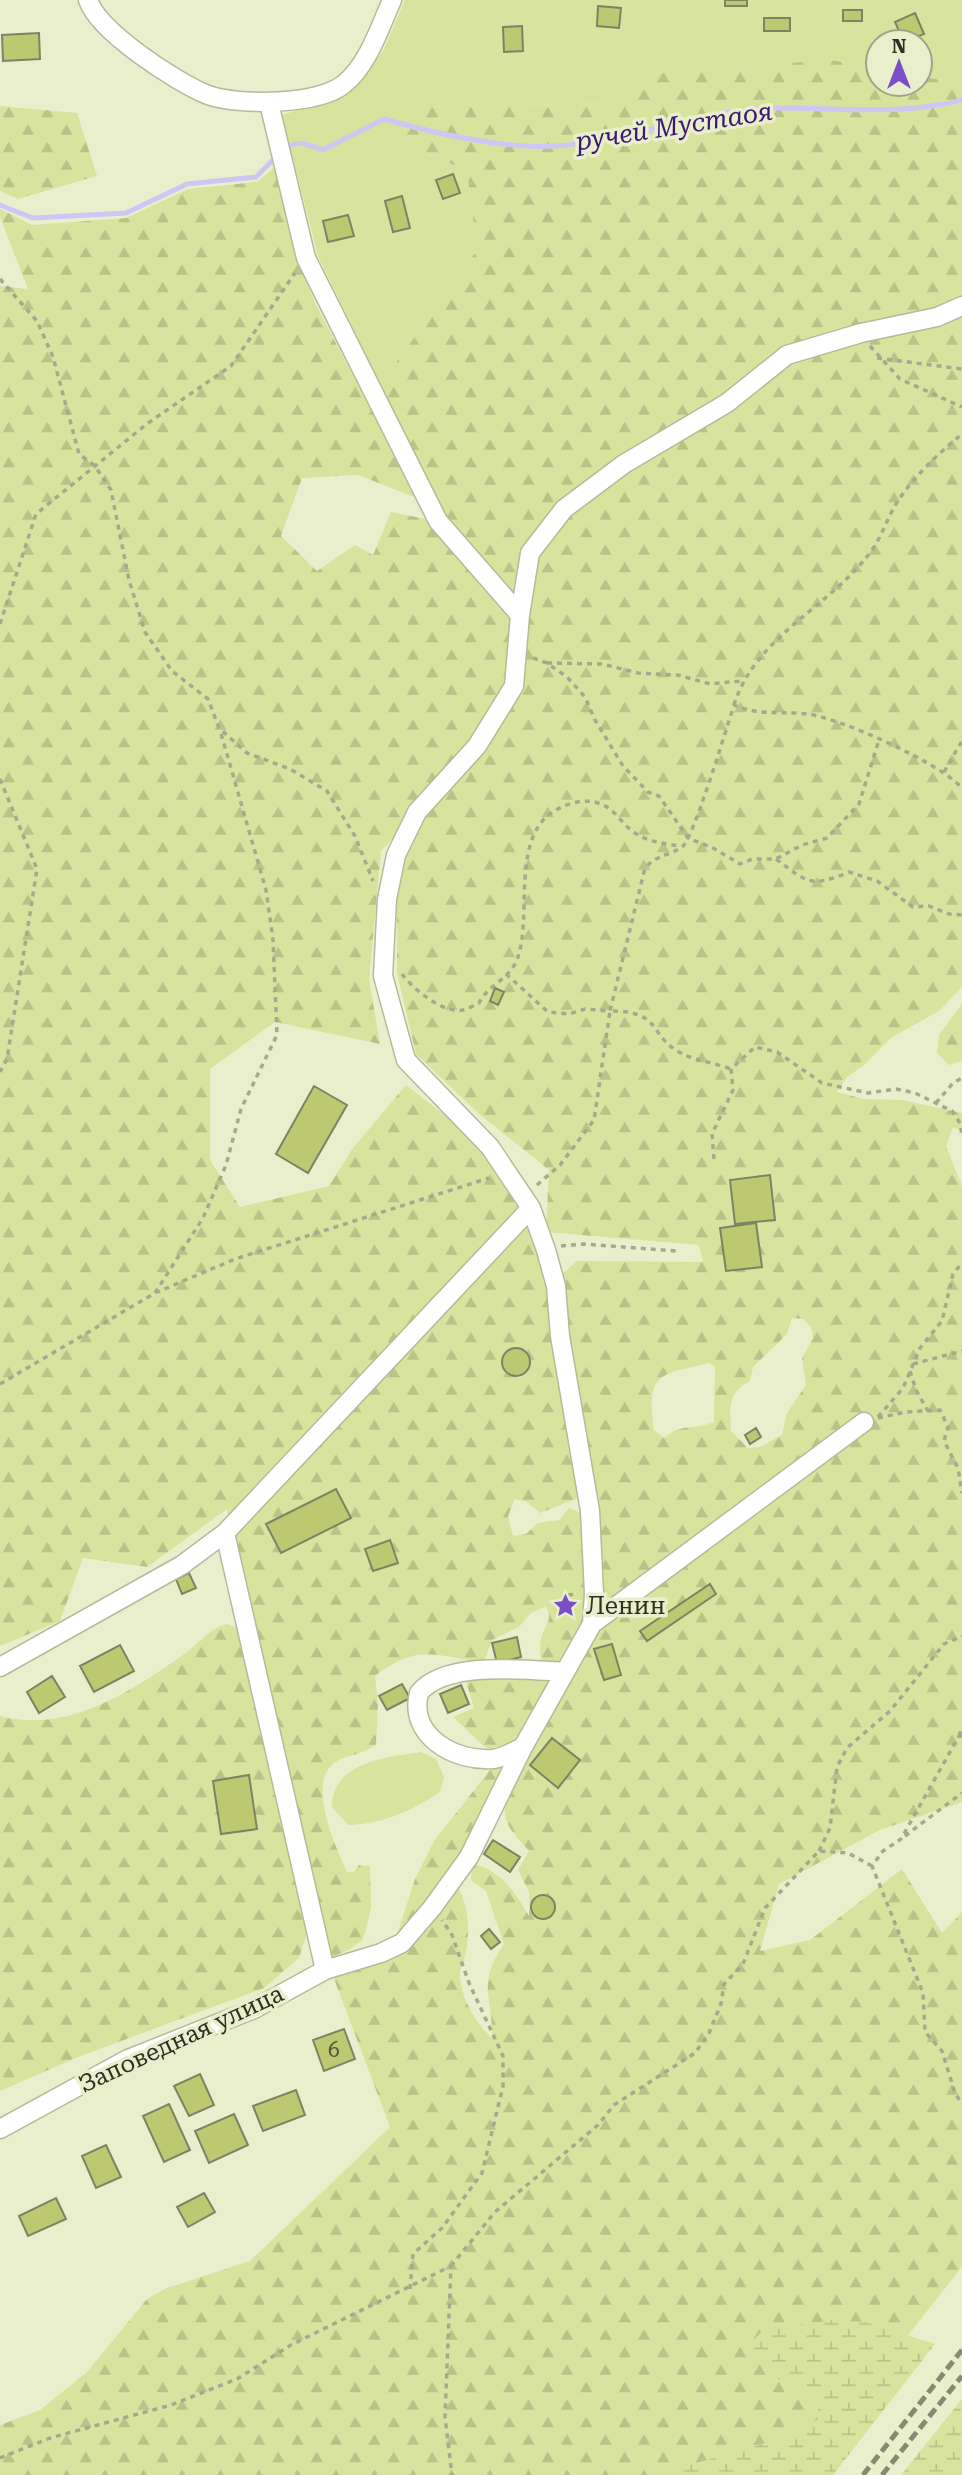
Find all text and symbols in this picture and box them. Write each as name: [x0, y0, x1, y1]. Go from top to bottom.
north arrow: [864, 28, 934, 98]
text: N: [892, 35, 907, 58]
water label: ручей Мустаоя: [572, 96, 774, 157]
place icon: Ленин: [552, 1592, 580, 1620]
place label: Ленин: [586, 1592, 665, 1620]
street label: Заповедная улица: [74, 1979, 288, 2099]
house number: 6: [328, 2038, 340, 2062]

